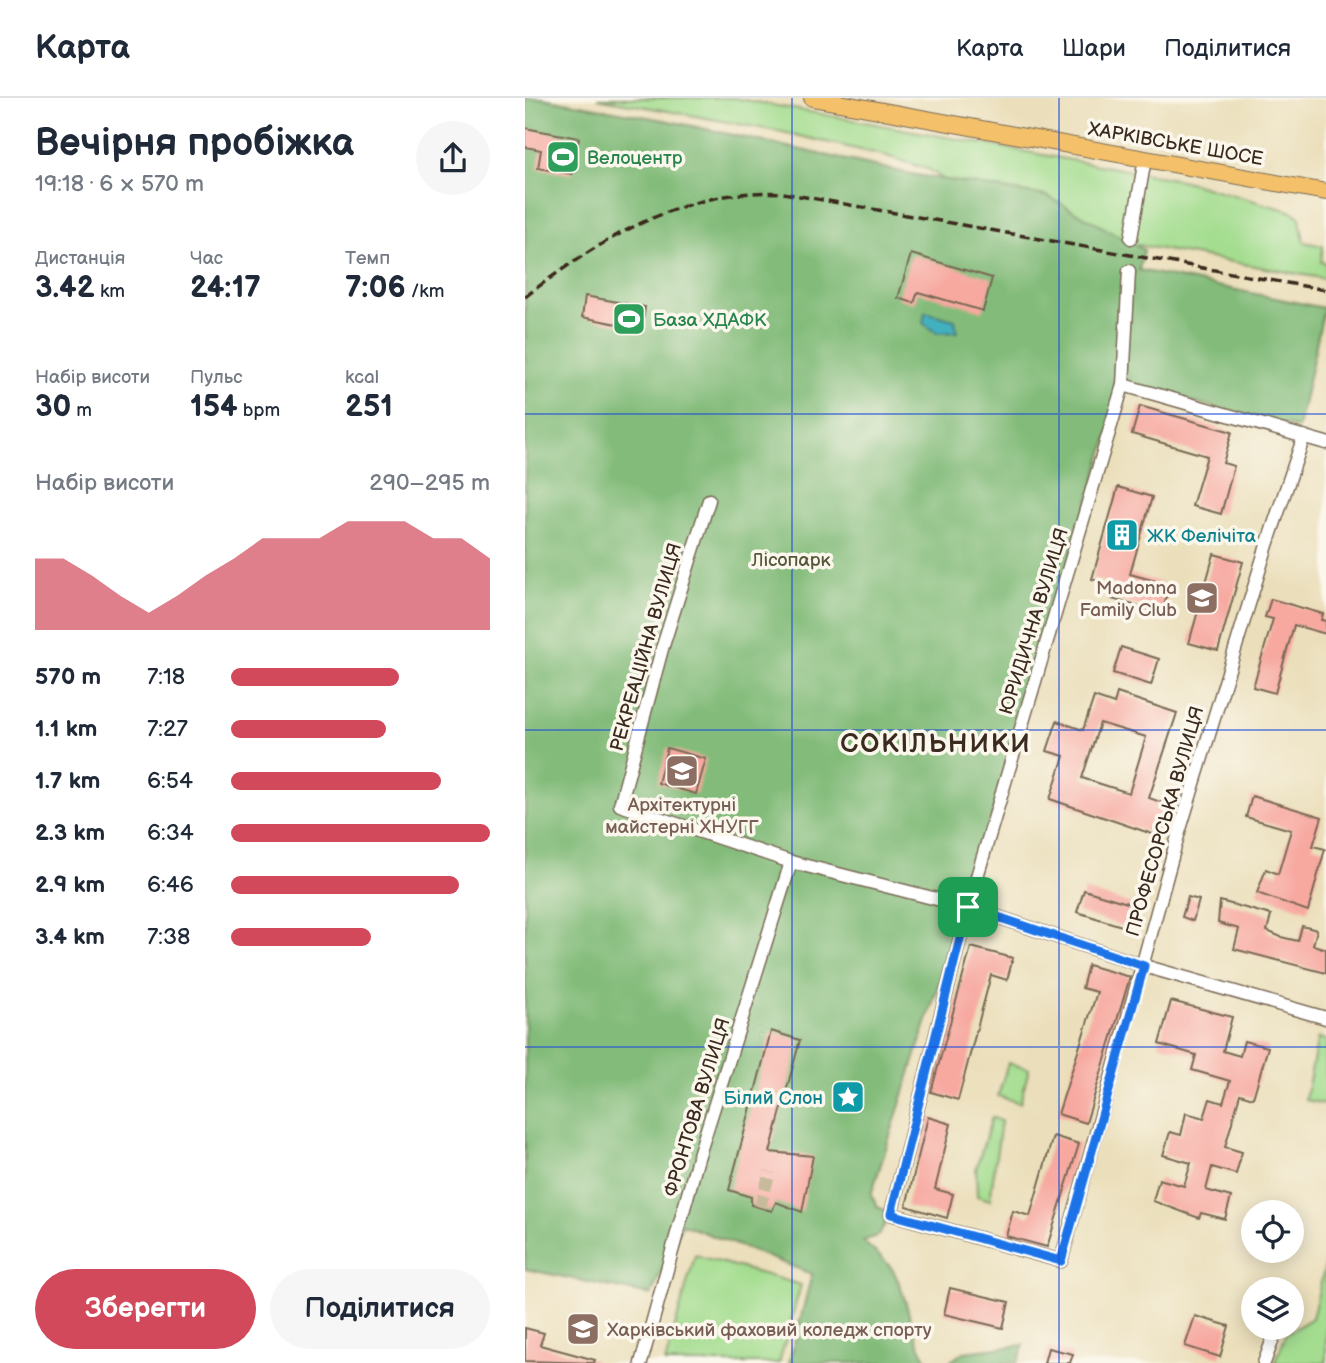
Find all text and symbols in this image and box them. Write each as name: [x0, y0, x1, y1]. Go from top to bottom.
text: Карта: [35, 28, 130, 68]
text: Карта: [956, 34, 1024, 63]
text: Шари: [1062, 34, 1126, 63]
text: Поділитися: [1164, 34, 1291, 63]
street label: ХАРКІВСЬКЕ ШОСЕ: [1087, 118, 1265, 171]
text: Вечірня пробіжка: [35, 121, 354, 166]
button: share: [416, 121, 490, 195]
sports icon: Велоцентр: [544, 138, 582, 176]
place label: Велоцентр: [587, 147, 683, 170]
text: 19:18 · 6 × 570 m: [35, 170, 204, 198]
text: Дистанція: [35, 247, 125, 270]
text: Час: [190, 247, 223, 270]
text: Темп: [345, 247, 390, 270]
text: 3.42: [35, 270, 95, 306]
text: 24:17: [190, 270, 261, 306]
text: 7:06: [345, 270, 406, 306]
text: km: [95, 280, 125, 303]
text: /km: [406, 280, 444, 303]
sports icon: База ХДАФК: [610, 300, 648, 338]
place label: База ХДАФК: [653, 309, 767, 332]
text: Набір висоти: [35, 366, 150, 389]
text: Пульс: [190, 366, 243, 389]
text: kcal: [345, 366, 379, 389]
text: 30: [35, 389, 71, 425]
text: 154: [190, 389, 238, 425]
text: 251: [345, 389, 393, 425]
text: m: [71, 399, 92, 422]
text: bpm: [238, 399, 280, 422]
text: Набір висоти: [35, 469, 174, 497]
text: 290–295 m: [369, 469, 490, 497]
building icon: ЖК Фелічіта: [1103, 516, 1141, 554]
street label: ЮРИДИЧНА ВУЛИЦЯ: [995, 525, 1074, 718]
place label: ЖК Фелічіта: [1147, 525, 1256, 548]
street label: РЕКРЕАЦІЙНА ВУЛИЦЯ: [606, 541, 687, 754]
park label: Лісопарк: [750, 549, 831, 572]
place label: Madonna Family Club: [1080, 577, 1177, 622]
school or university icon: Madonna Family Club: [1183, 579, 1221, 617]
text: 570 m: [35, 663, 101, 691]
text: 7:18: [147, 663, 185, 691]
street label: ПРОФЕСОРСЬКА ВУЛИЦЯ: [1122, 704, 1209, 939]
text: 1.1 km: [35, 715, 97, 743]
text: 7:27: [147, 715, 188, 743]
district label: СОКІЛЬНИКИ: [840, 729, 1032, 760]
school or university icon: Архітектурні майстерні ХНУГГ: [663, 752, 701, 790]
text: 1.7 km: [35, 767, 100, 795]
text: 6:54: [147, 767, 193, 795]
place label: Архітектурні майстерні ХНУГГ: [605, 794, 759, 839]
text: 2.3 km: [35, 819, 105, 847]
text: 6:34: [147, 819, 194, 847]
text: 2.9 km: [35, 871, 105, 899]
text: 6:46: [147, 871, 194, 899]
pin: [938, 877, 998, 937]
icon: arrive: [949, 888, 987, 926]
text: 3.4 km: [35, 923, 105, 951]
text: 7:38: [147, 923, 191, 951]
street label: ФРОНТОВА ВУЛИЦЯ: [659, 1015, 736, 1199]
place icon: Білий Слон: [829, 1078, 867, 1116]
place label: Білий Слон: [723, 1087, 823, 1110]
map controls: [1241, 1200, 1304, 1340]
button: locate: [1241, 1200, 1304, 1263]
button: Зберегти: [35, 1269, 256, 1349]
button: Поділитися: [270, 1269, 490, 1349]
button: layers: [1241, 1277, 1304, 1340]
school or university icon: Харківський фаховий коледж спорту: [564, 1310, 602, 1348]
place label: Харківський фаховий коледж спорту: [607, 1319, 932, 1342]

